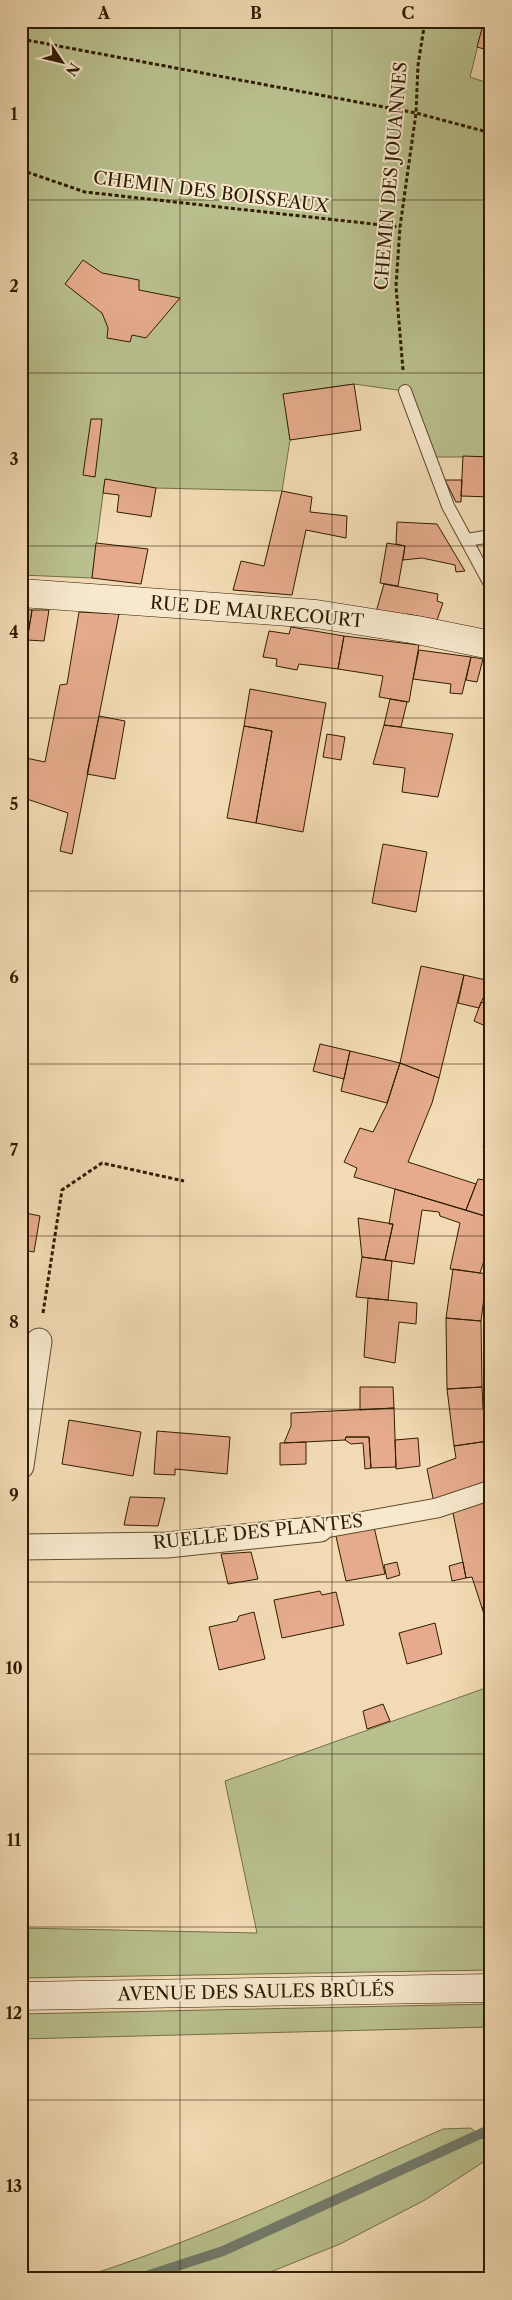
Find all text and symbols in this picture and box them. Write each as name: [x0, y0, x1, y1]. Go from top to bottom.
text: A: [97, 3, 111, 23]
text: B: [250, 3, 262, 23]
text: C: [402, 3, 414, 23]
north arrow: [38, 38, 88, 88]
text: N: [62, 59, 84, 80]
street label: CHEMIN DES JOUANNES: [370, 61, 412, 291]
text: 1: [10, 104, 18, 124]
street label: CHEMIN DES BOISSEAUX: [92, 167, 331, 217]
text: 2: [9, 276, 19, 296]
text: 3: [9, 449, 19, 469]
street label: RUE DE MAURECOURT: [149, 592, 365, 632]
text: 4: [9, 622, 19, 642]
text: 5: [10, 794, 19, 814]
text: 6: [9, 967, 19, 987]
text: 7: [10, 1140, 19, 1160]
text: 8: [9, 1312, 19, 1332]
text: 9: [9, 1485, 19, 1505]
street label: RUELLE DES PLANTES: [152, 1510, 364, 1554]
text: 10: [5, 1658, 23, 1678]
text: 11: [7, 1830, 22, 1850]
street label: AVENUE DES SAULES BRÛLÉS: [116, 1978, 395, 2005]
text: 12: [6, 2003, 22, 2023]
text: 13: [6, 2176, 22, 2196]

